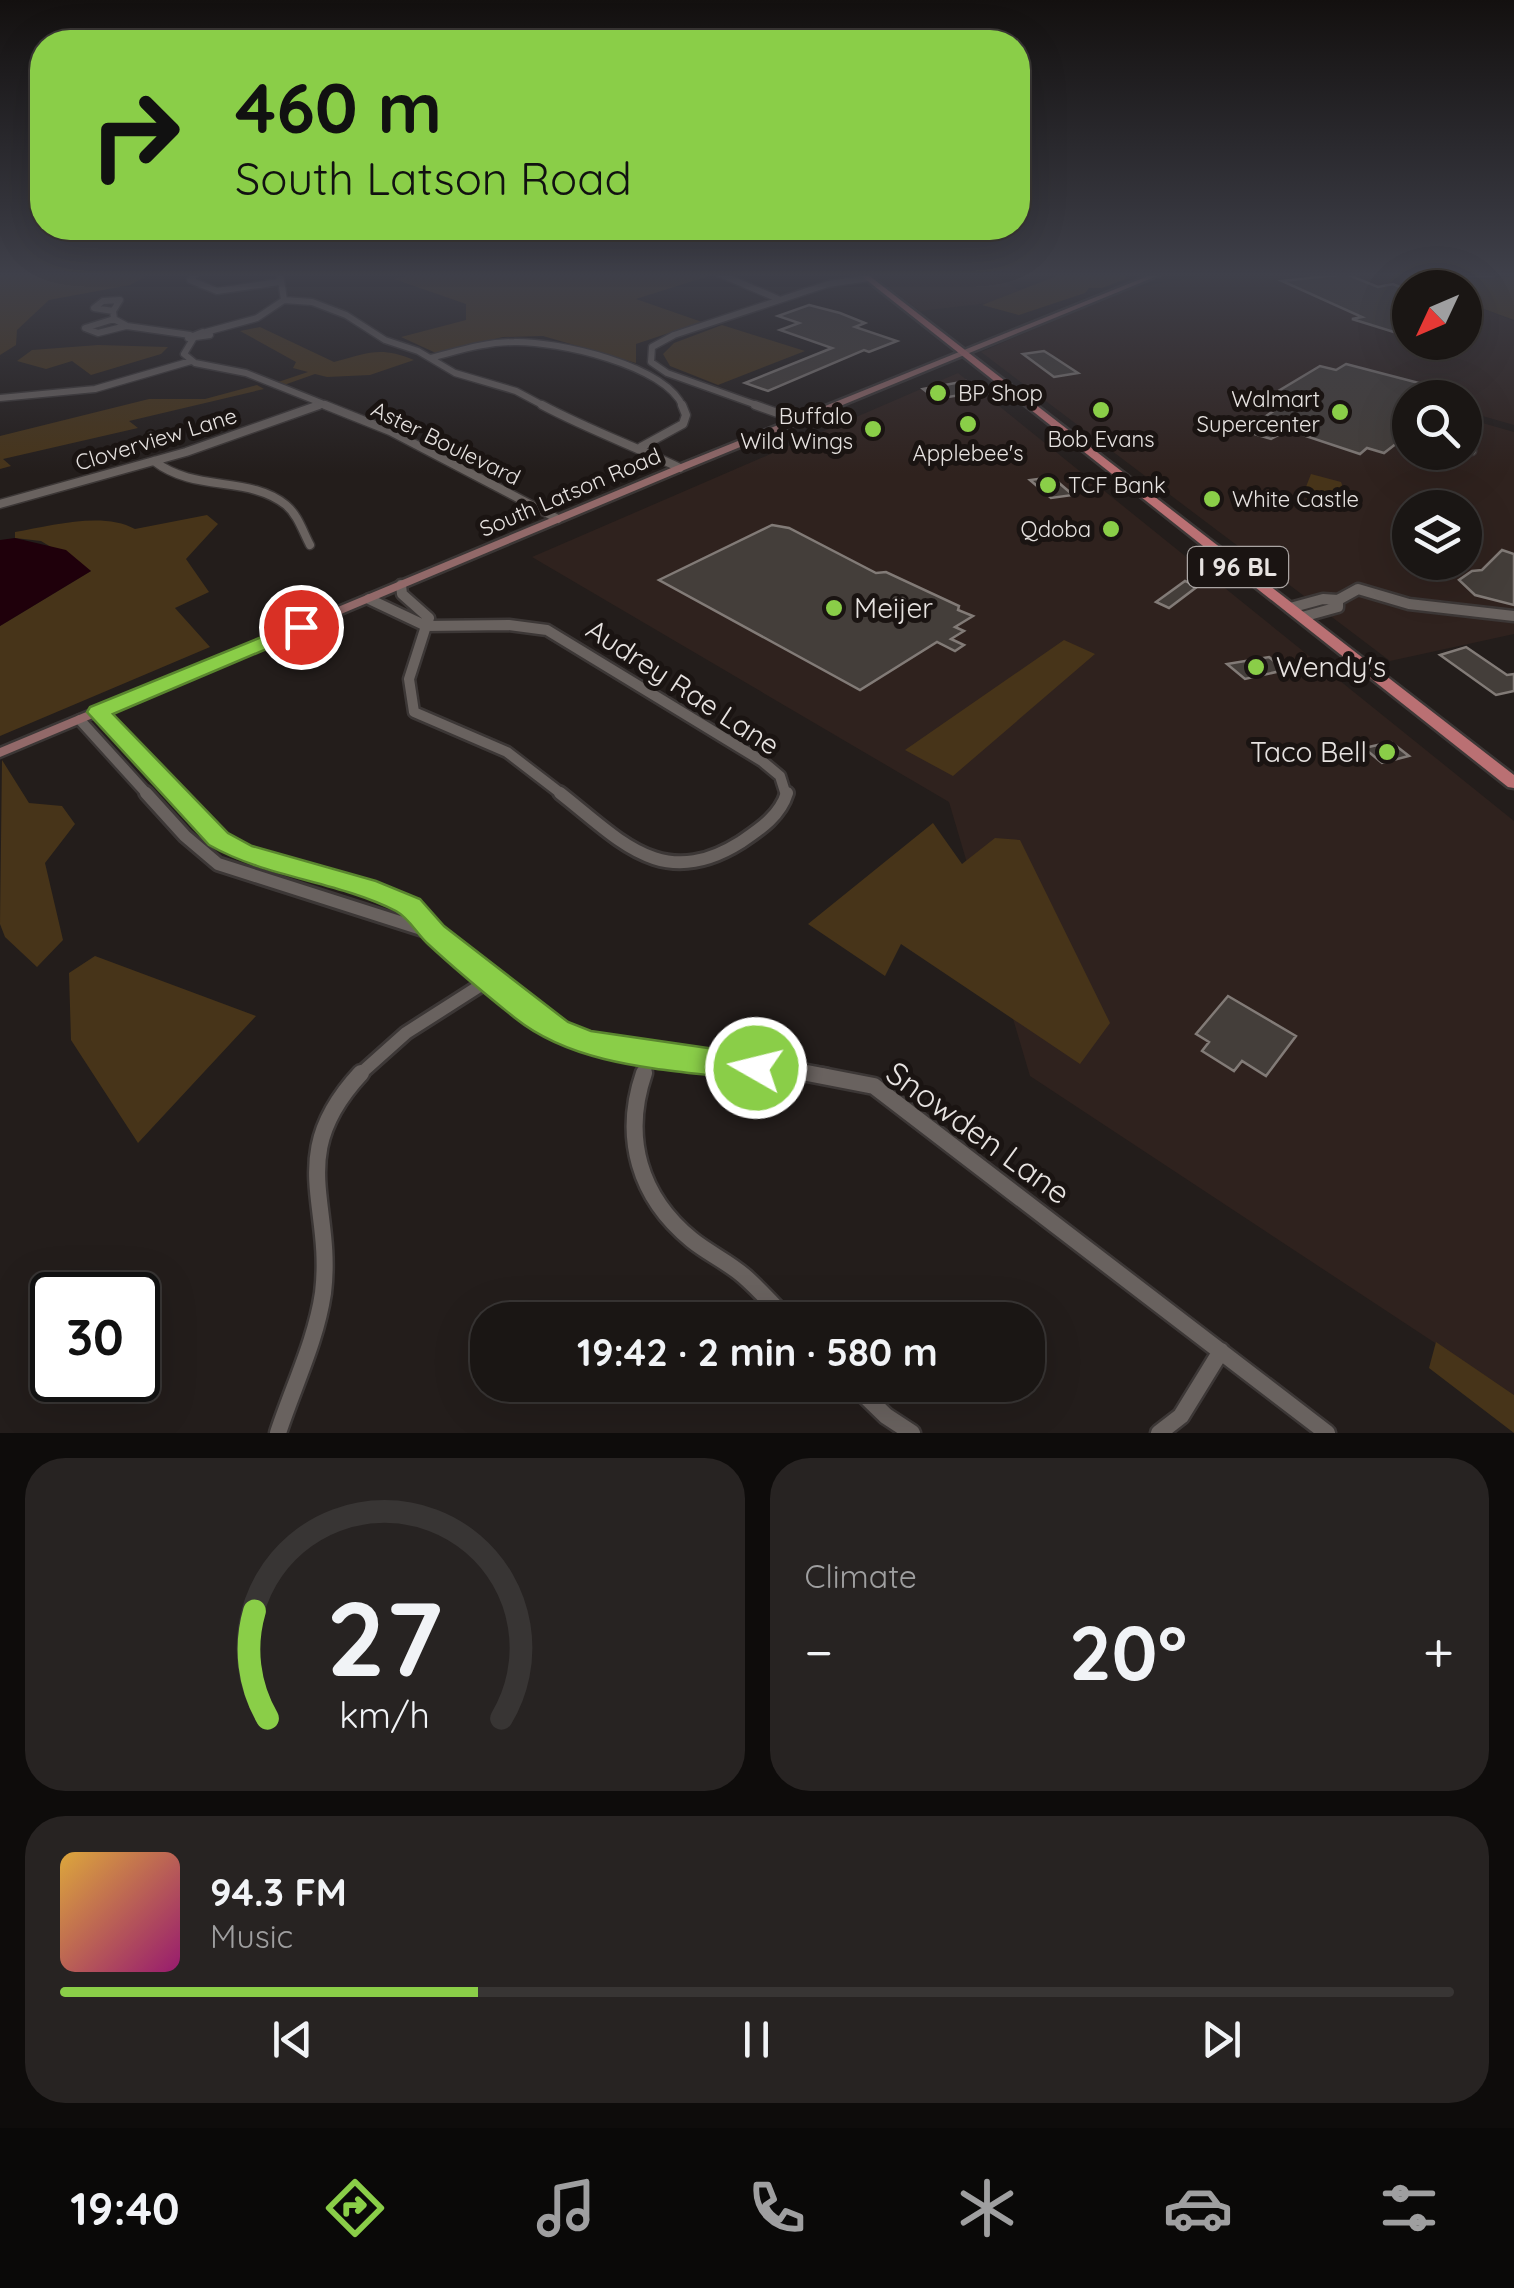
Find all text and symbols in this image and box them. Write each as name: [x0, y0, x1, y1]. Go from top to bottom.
text: 460 m: [235, 63, 442, 151]
icon: right: [70, 70, 200, 200]
text: South Latson Road: [235, 150, 632, 206]
north arrow: [1392, 270, 1482, 360]
map controls: [1392, 270, 1482, 580]
place label: BP Shop: [958, 379, 1043, 407]
button: search: [1392, 380, 1482, 470]
marker: BP Shop: [927, 382, 949, 404]
place label: Walmart Supercenter: [1197, 385, 1321, 438]
street label: Aster Boulevard: [367, 395, 525, 491]
marker: Bob Evans: [1090, 399, 1112, 421]
street label: Cloverview Lane: [72, 401, 240, 477]
marker: Walmart Supercenter: [1329, 401, 1351, 423]
place label: Buffalo Wild Wings: [740, 402, 853, 455]
marker: Applebee's: [957, 413, 979, 435]
marker: Buffalo Wild Wings: [862, 418, 884, 440]
place label: Bob Evans: [1047, 425, 1155, 453]
place label: Applebee's: [913, 439, 1023, 467]
street label: South Latson Road: [475, 441, 665, 543]
place label: TCF Bank: [1068, 471, 1166, 499]
marker: TCF Bank: [1037, 474, 1059, 496]
place label: White Castle: [1232, 485, 1359, 513]
marker: White Castle: [1201, 488, 1223, 510]
button: layers: [1392, 490, 1482, 580]
place label: Qdoba: [1020, 515, 1091, 543]
marker: Qdoba: [1100, 518, 1122, 540]
road number: I 96 BL: [1188, 547, 1288, 587]
pin: [259, 585, 344, 670]
place label: Meijer: [854, 590, 933, 625]
marker: Meijer: [823, 597, 845, 619]
icon: arrive: [274, 600, 329, 655]
street label: Audrey Rae Lane: [580, 611, 786, 762]
place label: Wendy's: [1276, 649, 1386, 684]
marker: Wendy's: [1245, 656, 1267, 678]
place label: Taco Bell: [1250, 734, 1367, 769]
marker: Taco Bell: [1376, 741, 1398, 763]
position arrow: [704, 1016, 808, 1120]
street label: Snowden Lane: [879, 1052, 1078, 1212]
speed limit sign: 30: [30, 1272, 160, 1402]
text: 19:42 · 2 min · 580 m: [577, 1328, 938, 1376]
text: Climate: [805, 1556, 917, 1596]
text: 27: [327, 1572, 443, 1702]
text: 20°: [1069, 1605, 1187, 1699]
text: −: [805, 1617, 833, 1686]
text: +: [1423, 1617, 1454, 1686]
text: km/h: [339, 1692, 430, 1737]
text: 94.3 FM: [210, 1868, 347, 1916]
text: Music: [210, 1916, 293, 1956]
icon: previous: [265, 2012, 320, 2067]
icon: pause: [729, 2012, 784, 2067]
icon: next: [1194, 2012, 1249, 2067]
icon: directions: [320, 2173, 390, 2243]
icon: music: [531, 2173, 601, 2243]
icon: phone: [742, 2173, 812, 2243]
icon: climate: [952, 2173, 1022, 2243]
icon: car: [1163, 2173, 1233, 2243]
icon: filters: [1374, 2173, 1444, 2243]
text: 19:40: [70, 2180, 180, 2236]

